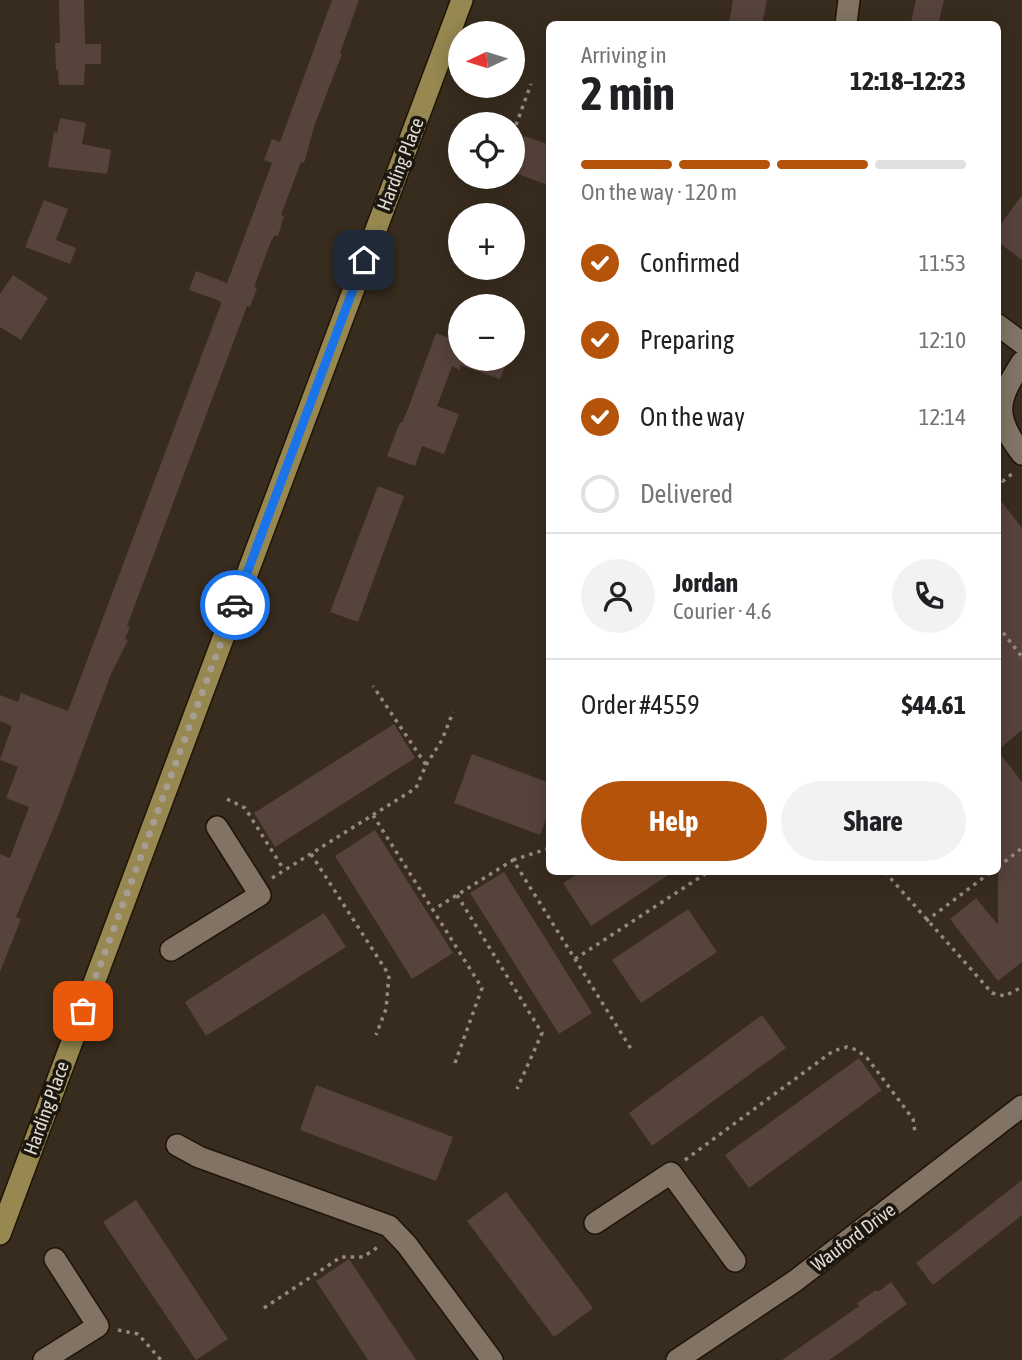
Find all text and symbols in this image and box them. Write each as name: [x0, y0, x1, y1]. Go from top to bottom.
north arrow: [448, 21, 525, 98]
map controls: [448, 21, 525, 371]
text: Arriving in: [581, 42, 667, 68]
text: 12:18–12:23: [850, 66, 966, 96]
text: 2 min: [581, 67, 675, 120]
button: locate: [448, 112, 525, 189]
street label: Harding Place: [372, 114, 428, 214]
text: On the way · 120 m: [581, 179, 737, 205]
button: +: [448, 203, 525, 280]
pin: [334, 230, 394, 290]
icon: home: [345, 241, 383, 279]
icon: check: [581, 244, 619, 282]
text: Confirmed: [640, 248, 740, 278]
text: 11:53: [919, 250, 966, 276]
button: −: [448, 294, 525, 371]
icon: check: [581, 321, 619, 359]
text: Preparing: [640, 325, 734, 355]
text: 12:10: [919, 327, 966, 353]
icon: check: [581, 398, 619, 436]
text: On the way: [640, 402, 745, 432]
text: 12:14: [919, 404, 966, 430]
text: Delivered: [640, 479, 733, 509]
button: person: [581, 559, 655, 633]
button: phone: [892, 559, 966, 633]
text: Jordan: [673, 568, 738, 598]
courier: [200, 570, 270, 640]
icon: car: [216, 586, 254, 624]
text: Courier · 4.6: [673, 598, 772, 624]
text: Order #4559: [581, 690, 700, 720]
text: $44.61: [902, 690, 966, 720]
button: Help: [581, 781, 767, 861]
button: Share: [781, 781, 966, 861]
pin: [53, 981, 113, 1041]
icon: bag: [64, 992, 102, 1030]
street label: Harding Place: [19, 1058, 73, 1158]
street label: Wauford Drive: [807, 1198, 899, 1276]

